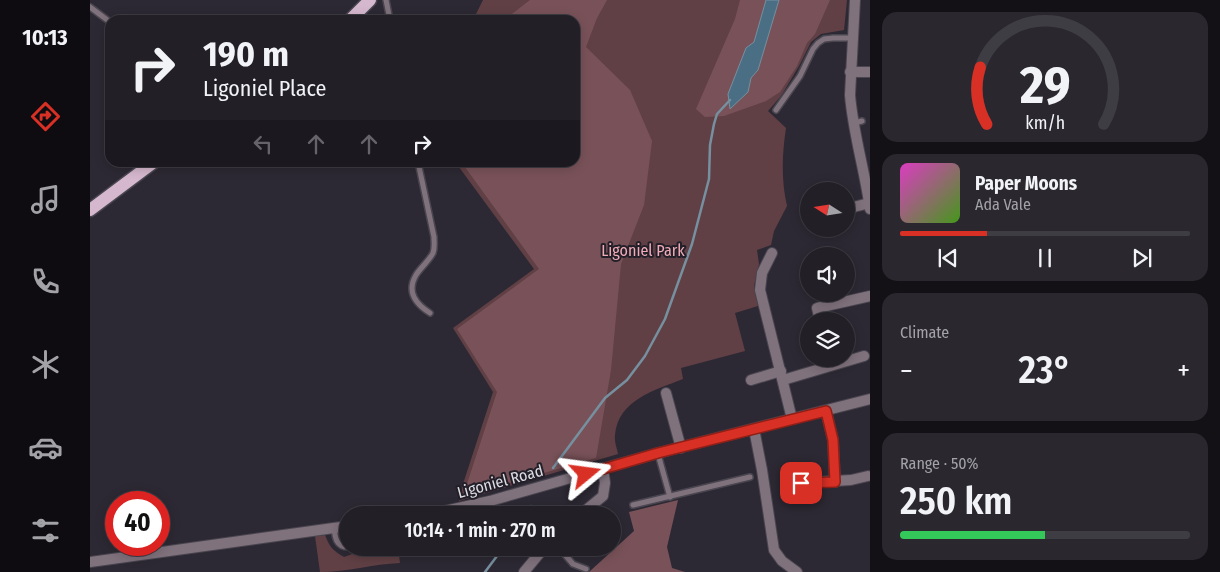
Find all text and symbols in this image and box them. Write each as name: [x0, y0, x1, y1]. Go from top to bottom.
text: 10:13: [22, 24, 68, 51]
text: 190 m: [203, 33, 289, 75]
icon: right: [120, 35, 185, 100]
text: 29: [1019, 54, 1070, 117]
text: Ligoniel Place: [203, 75, 326, 102]
icon: directions: [28, 99, 63, 134]
text: km/h: [1025, 112, 1065, 134]
icon: left: [249, 130, 277, 158]
icon: ahead: [302, 130, 330, 158]
icon: ahead: [355, 130, 383, 158]
icon: right: [408, 130, 436, 158]
text: Paper Moons: [975, 172, 1077, 195]
icon: music: [28, 182, 63, 217]
north arrow: [800, 182, 855, 238]
map controls: [800, 182, 855, 367]
text: Ada Vale: [975, 195, 1031, 214]
park label: Ligoniel Park: [601, 241, 685, 260]
icon: previous: [934, 244, 962, 272]
icon: pause: [1031, 244, 1059, 272]
icon: next: [1128, 244, 1156, 272]
button: sound: [800, 247, 855, 302]
icon: phone: [28, 264, 63, 299]
button: layers: [800, 312, 855, 367]
text: Climate: [900, 323, 949, 342]
icon: climate: [28, 347, 63, 382]
text: 23°: [1018, 347, 1071, 393]
text: −: [900, 354, 913, 387]
text: +: [1177, 354, 1190, 387]
icon: car: [28, 430, 63, 465]
position arrow: [559, 447, 611, 499]
text: Range · 50%: [900, 454, 979, 473]
street label: Ligoniel Road: [455, 461, 545, 502]
pin: [780, 462, 822, 504]
icon: arrive: [787, 469, 815, 497]
text: 250 km: [900, 478, 1012, 524]
speed limit sign: 40: [105, 491, 170, 556]
icon: filters: [28, 513, 63, 548]
text: 10:14 · 1 min · 270 m: [405, 519, 555, 542]

